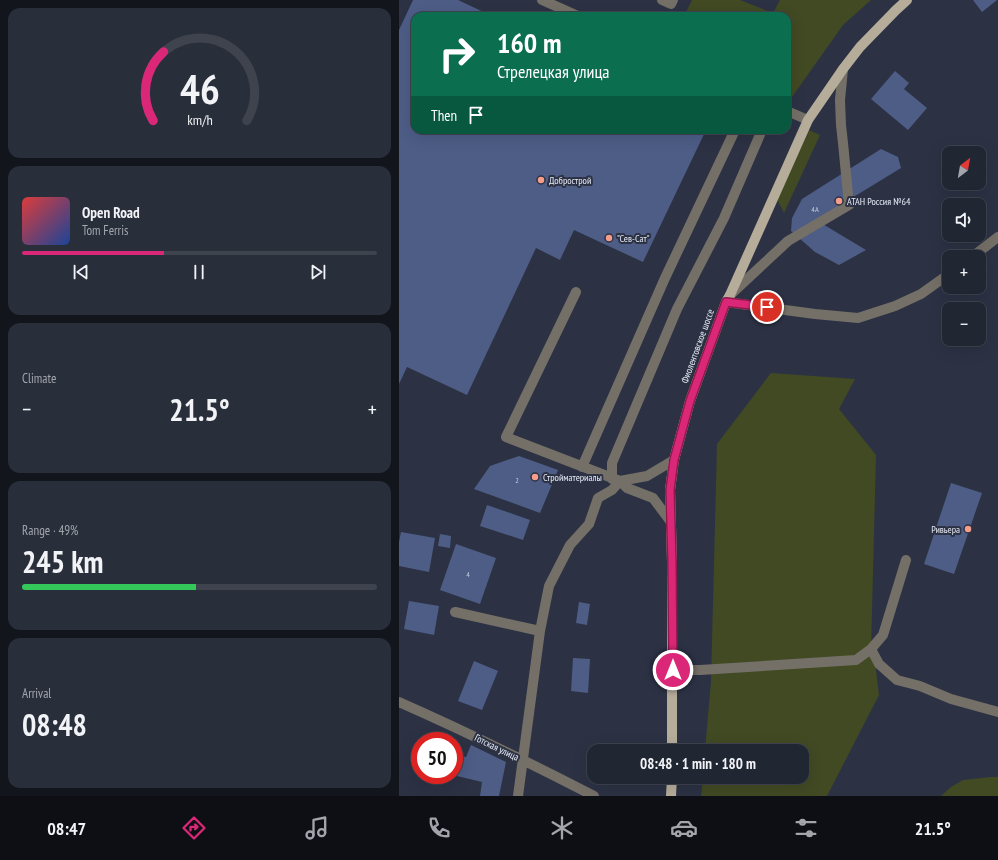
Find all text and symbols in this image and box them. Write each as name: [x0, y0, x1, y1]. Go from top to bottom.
text: 160 m: [497, 24, 561, 61]
icon: right: [431, 28, 483, 80]
text: Стрелецкая улица: [497, 60, 610, 83]
text: 46: [180, 62, 219, 115]
icon: arrive: [465, 104, 487, 126]
text: Then: [431, 106, 457, 125]
text: km/h: [187, 109, 212, 128]
north arrow: [942, 146, 986, 190]
map controls: [942, 146, 986, 346]
place label: Добрострой: [549, 174, 591, 187]
marker: Добрострой: [536, 175, 546, 185]
place label: АТАН Россия №64: [847, 195, 911, 208]
marker: АТАН Россия №64: [834, 196, 844, 206]
button: sound: [942, 198, 986, 242]
text: Open Road: [82, 203, 140, 222]
house number: 4А: [811, 204, 819, 214]
text: Tom Ferris: [82, 222, 128, 239]
place label: "Сев-Сат": [617, 232, 650, 245]
marker: "Сев-Сат": [604, 233, 614, 243]
button: +: [942, 250, 986, 294]
icon: previous: [70, 261, 92, 283]
icon: pause: [188, 261, 210, 283]
icon: next: [307, 261, 329, 283]
pin: [750, 290, 784, 324]
icon: arrive: [756, 296, 778, 318]
button: −: [942, 302, 986, 346]
street label: Фиолентовское шоссе: [678, 307, 717, 385]
text: Climate: [22, 370, 56, 387]
text: 21.5°: [169, 390, 230, 429]
text: −: [22, 395, 31, 423]
text: +: [368, 395, 377, 423]
place label: Стройматериалы: [543, 471, 602, 484]
marker: Стройматериалы: [530, 472, 540, 482]
house number: 2: [515, 475, 519, 485]
text: Range · 49%: [22, 522, 78, 539]
place label: Ривьера: [931, 523, 960, 536]
marker: Ривьера: [963, 524, 973, 534]
text: 245 km: [22, 542, 103, 581]
house number: 4: [466, 569, 470, 579]
position arrow: [652, 649, 694, 691]
text: Arrival: [22, 685, 51, 702]
text: 08:48: [22, 705, 87, 744]
street label: Готская улица: [472, 731, 521, 764]
speed limit sign: 50: [411, 732, 463, 784]
text: 08:48 · 1 min · 180 m: [640, 754, 756, 773]
icon: directions: [180, 814, 208, 842]
icon: music: [303, 814, 331, 842]
icon: phone: [425, 814, 453, 842]
icon: climate: [548, 814, 576, 842]
icon: car: [670, 814, 698, 842]
icon: filters: [792, 814, 820, 842]
text: 08:47: [47, 817, 86, 840]
text: 21.5°: [915, 817, 951, 840]

